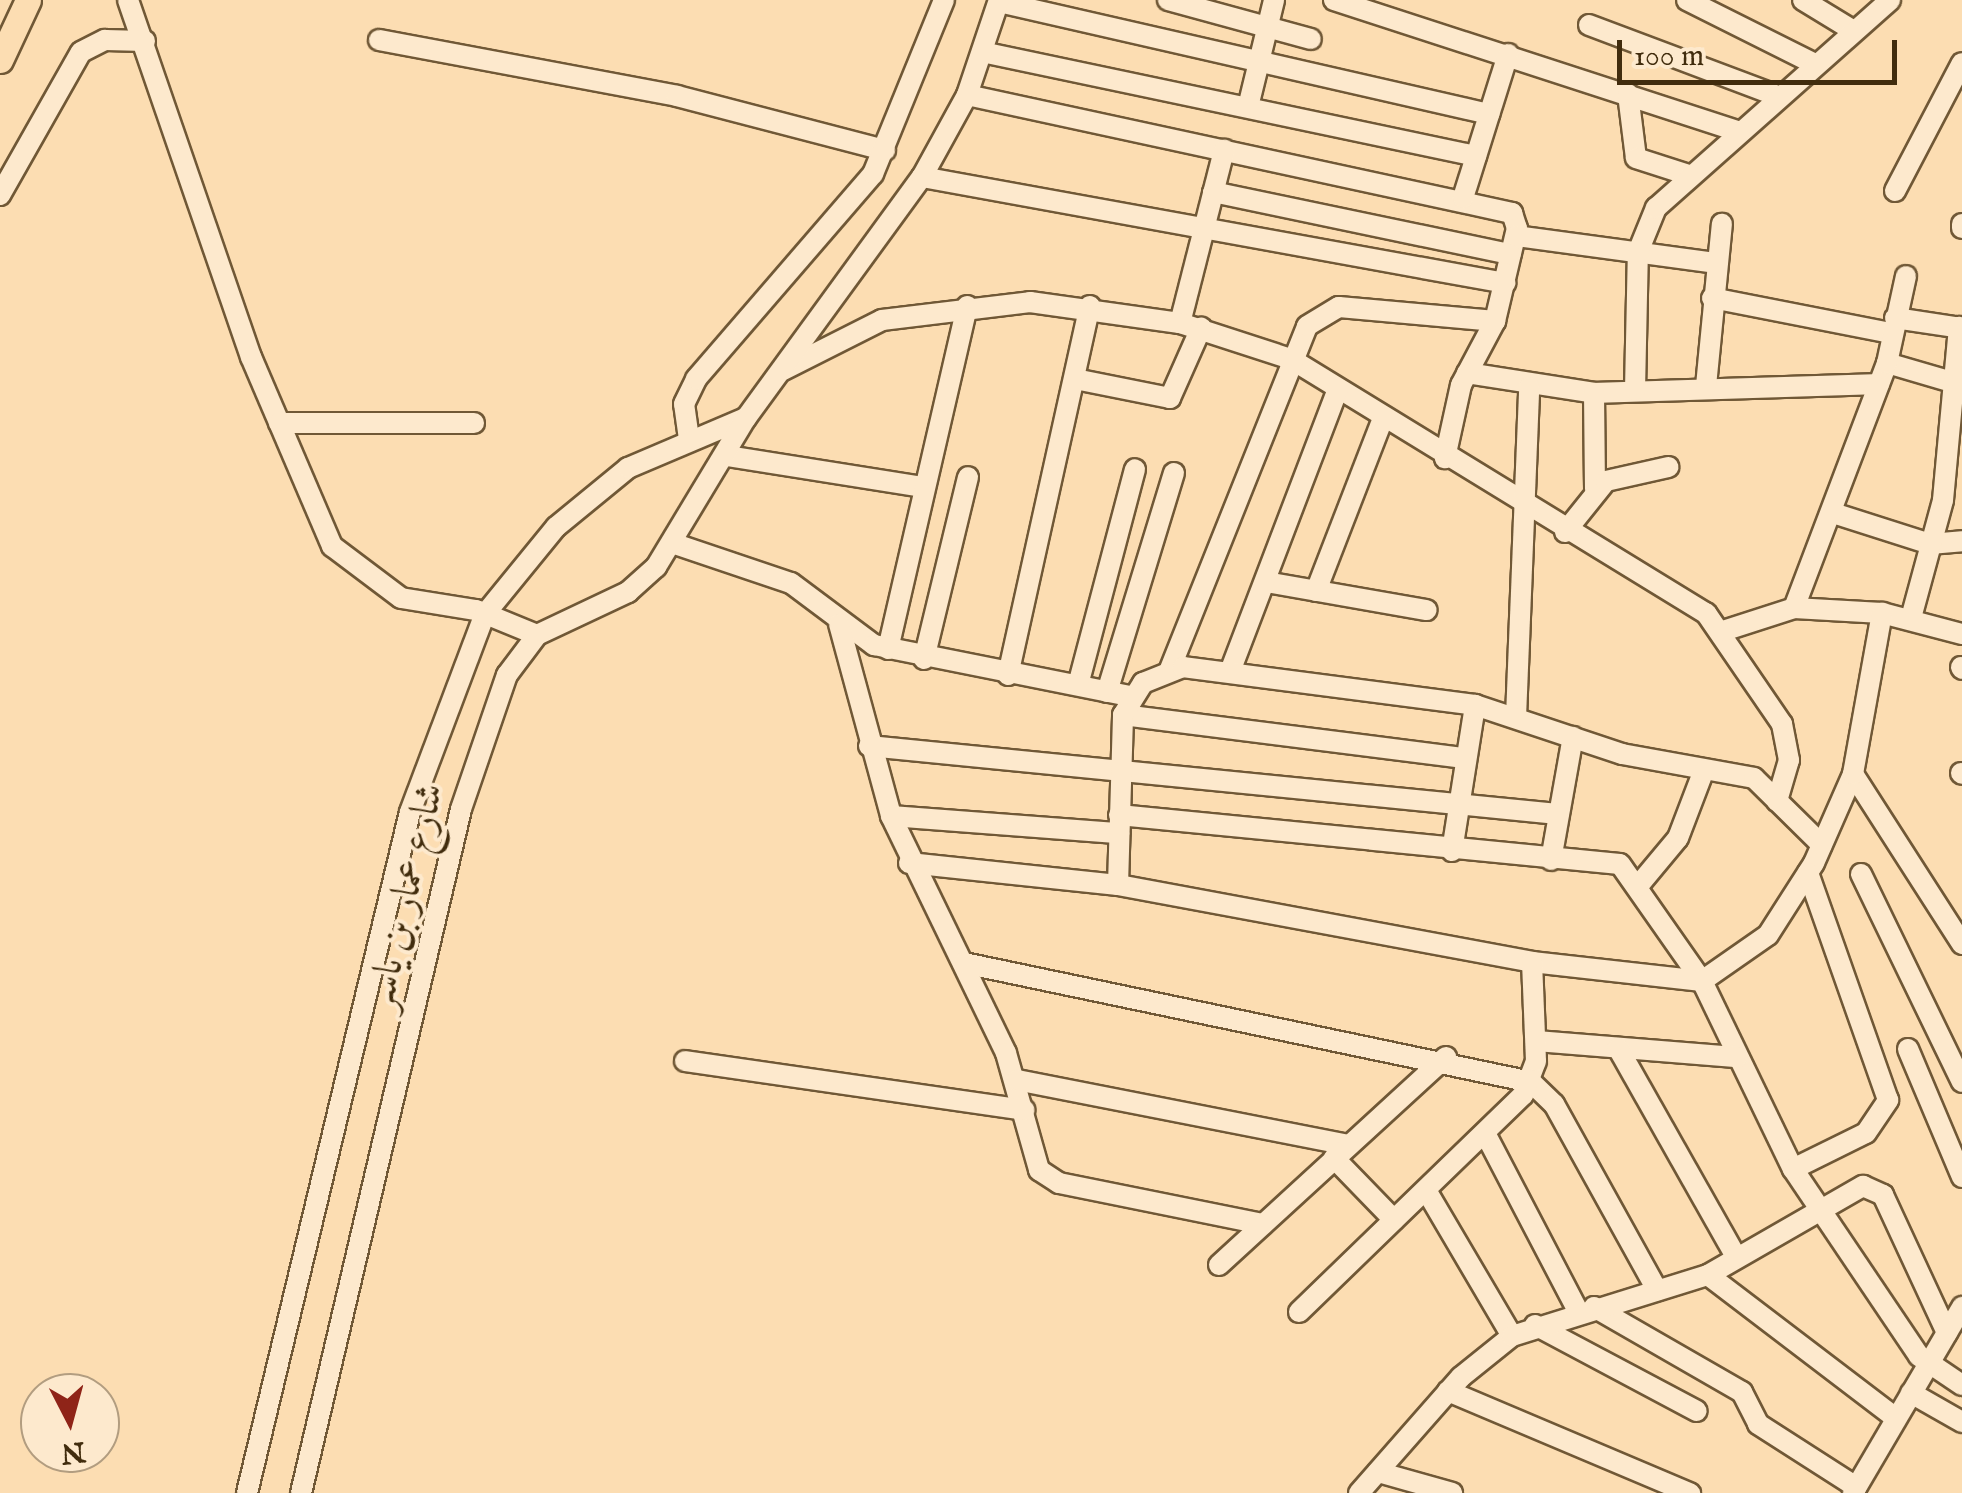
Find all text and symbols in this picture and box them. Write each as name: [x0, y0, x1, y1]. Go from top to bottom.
scale bar: [1622, 20, 1902, 82]
text: 100 m: [1634, 38, 1704, 76]
street label: شارع عمار بن ياسر: [358, 779, 456, 1015]
north arrow: [20, 1373, 120, 1473]
text: N: [59, 1433, 87, 1470]

